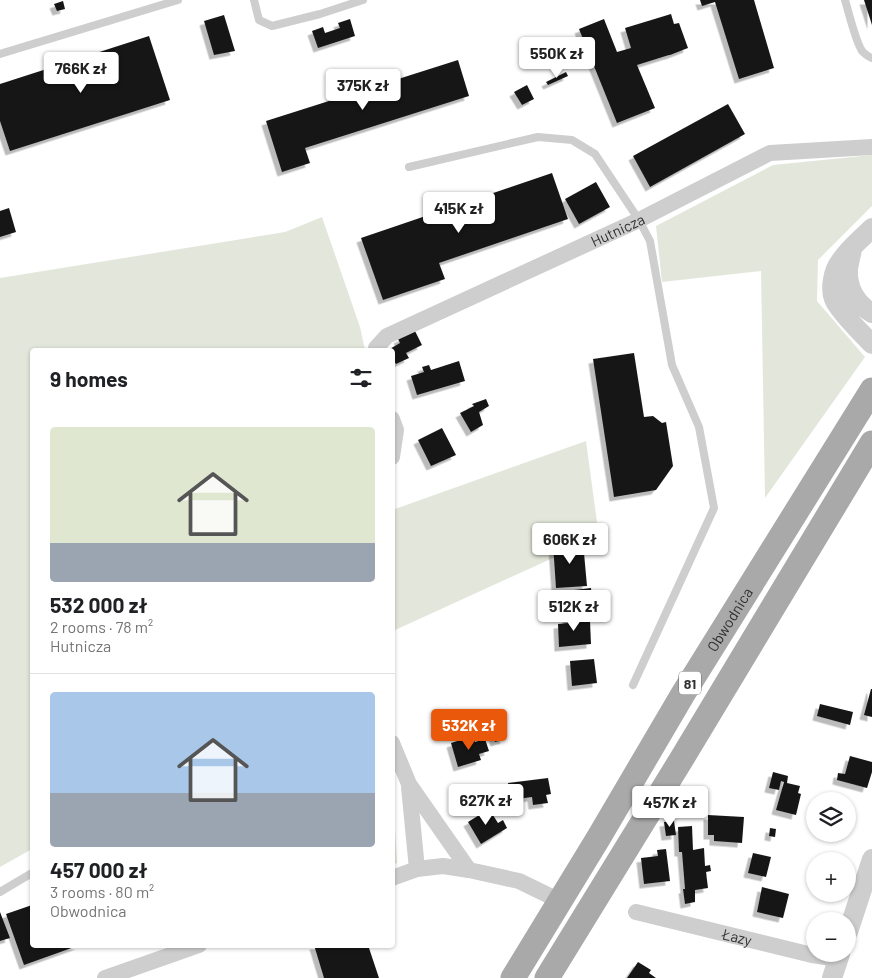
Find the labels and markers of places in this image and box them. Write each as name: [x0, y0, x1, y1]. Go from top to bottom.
pin: 550K zł: [511, 36, 603, 79]
pin: 766K zł: [35, 52, 127, 94]
pin: 375K zł: [317, 68, 409, 111]
pin: 415K zł: [413, 192, 505, 234]
pin: 606K zł: [524, 522, 616, 565]
pin: 512K zł: [528, 590, 620, 632]
pin: 532K zł: [423, 708, 515, 751]
pin: 627K zł: [440, 784, 532, 826]
pin: 457K zł: [624, 786, 716, 828]

